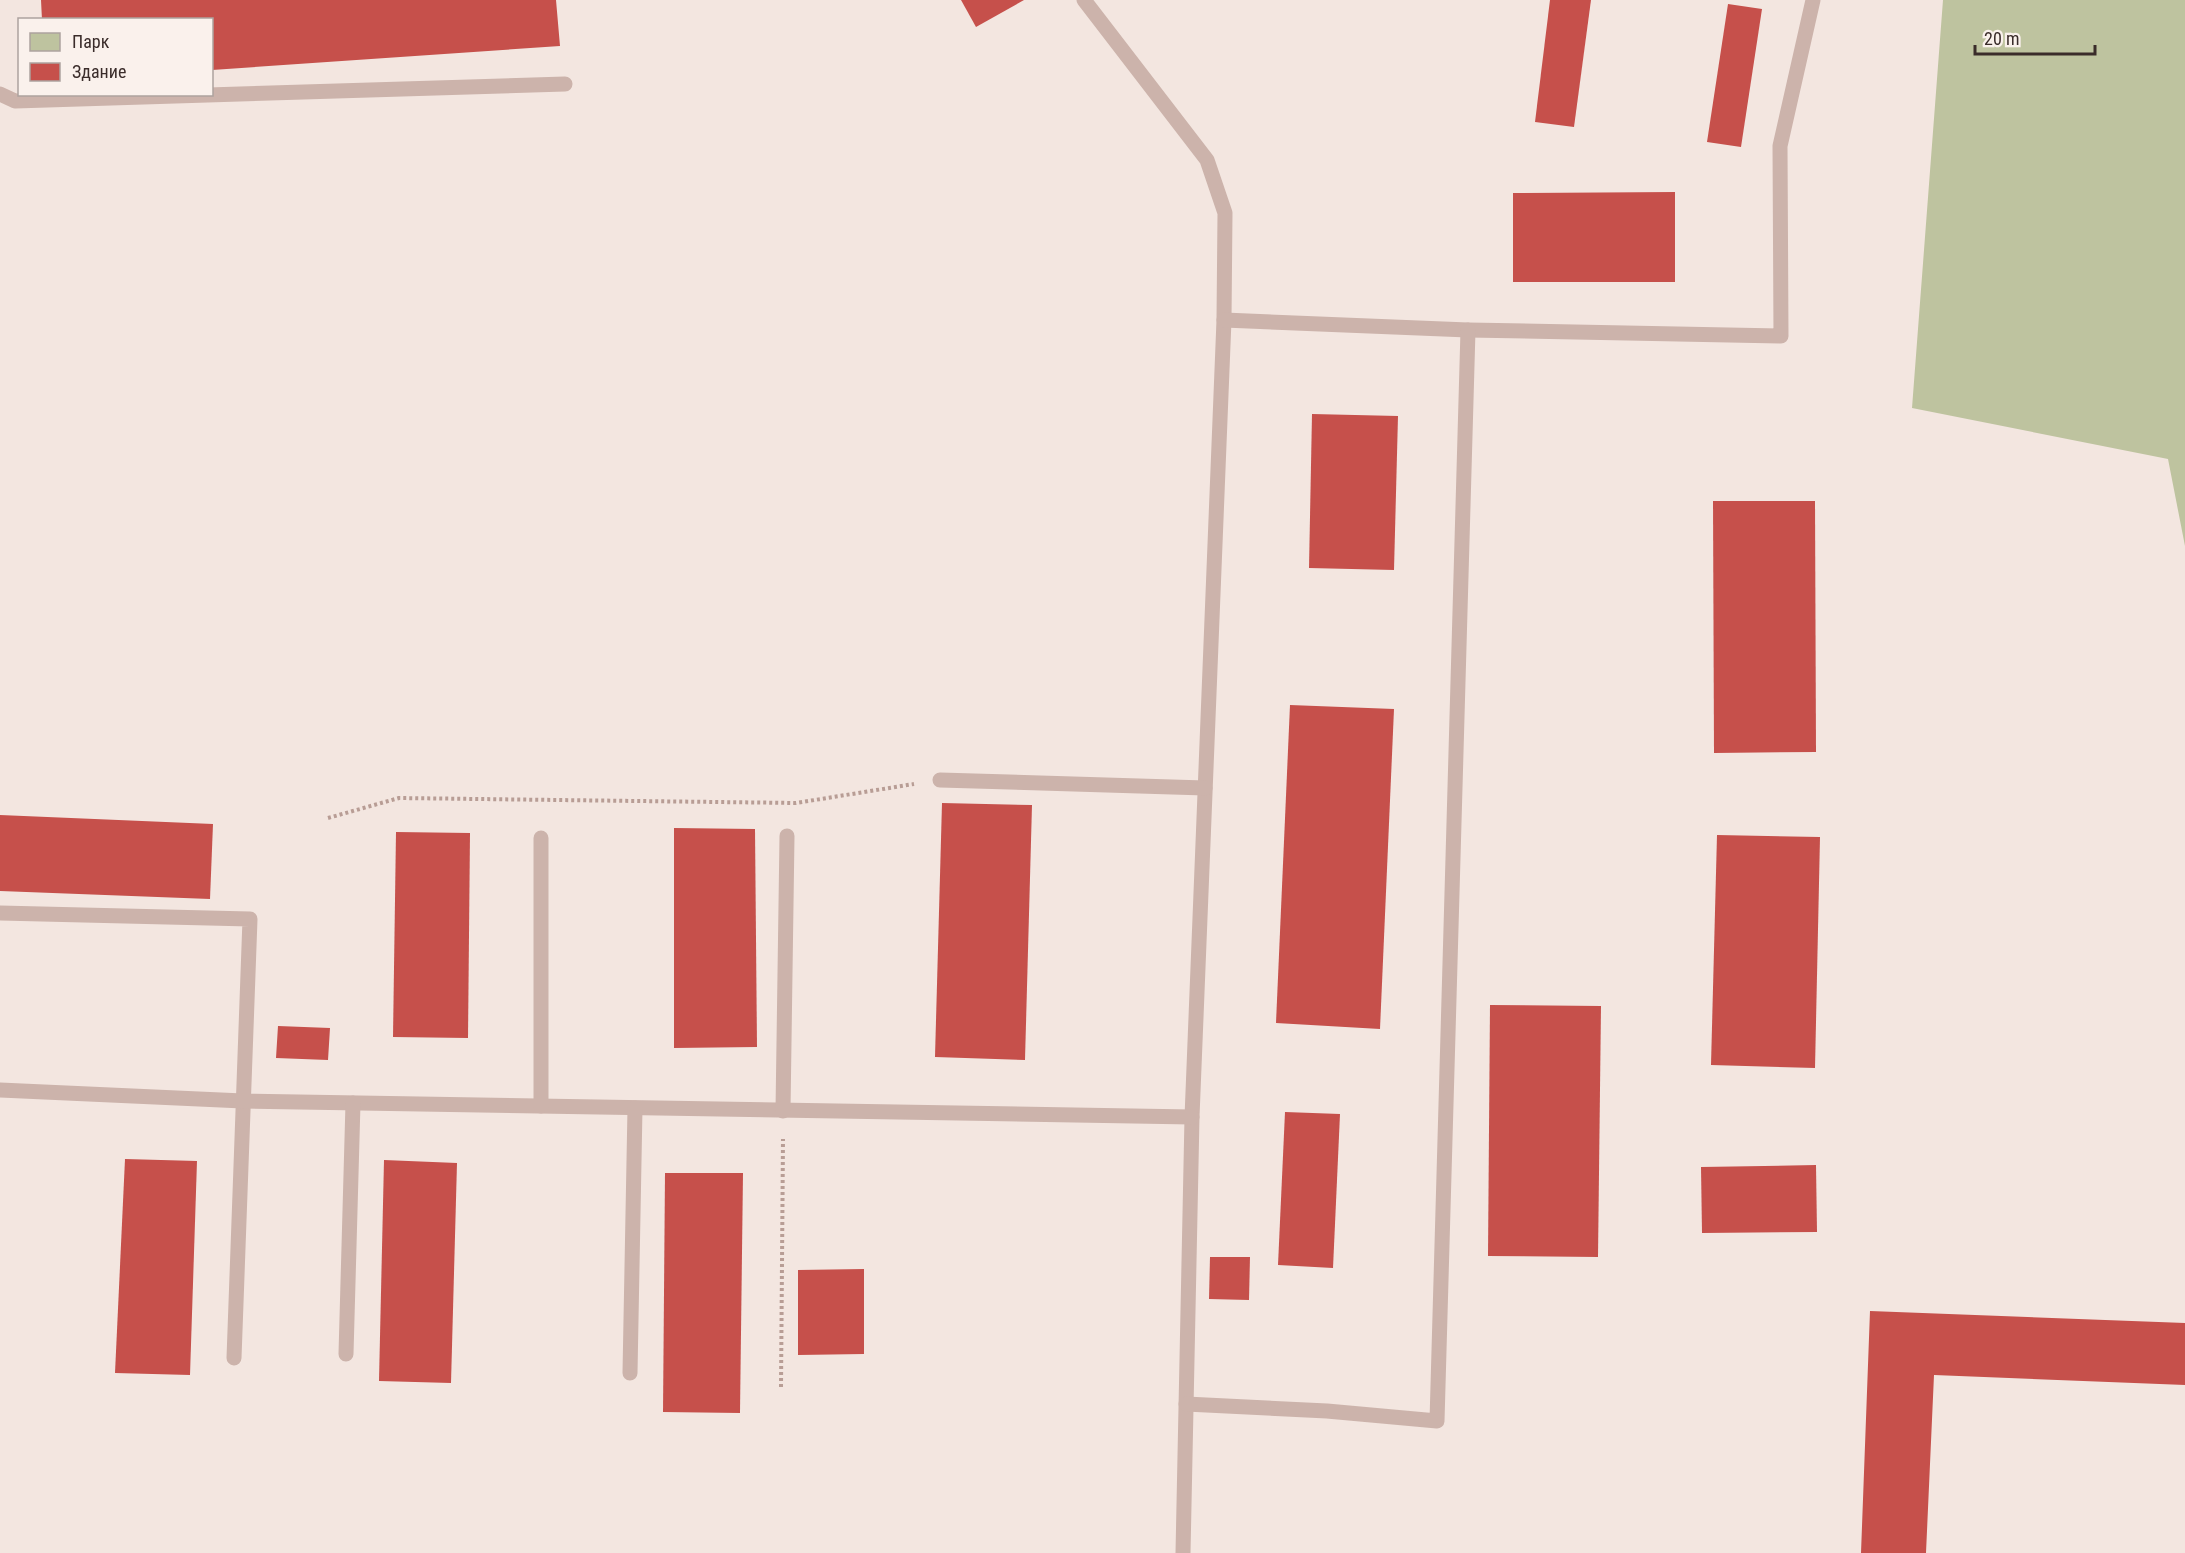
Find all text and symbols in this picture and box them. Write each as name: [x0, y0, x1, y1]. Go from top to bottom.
legend: [18, 18, 213, 96]
scale bar: [1975, 18, 2095, 56]
text: 20 m: [1984, 28, 2019, 49]
text: Парк: [72, 31, 110, 52]
text: Здание: [72, 61, 126, 82]

